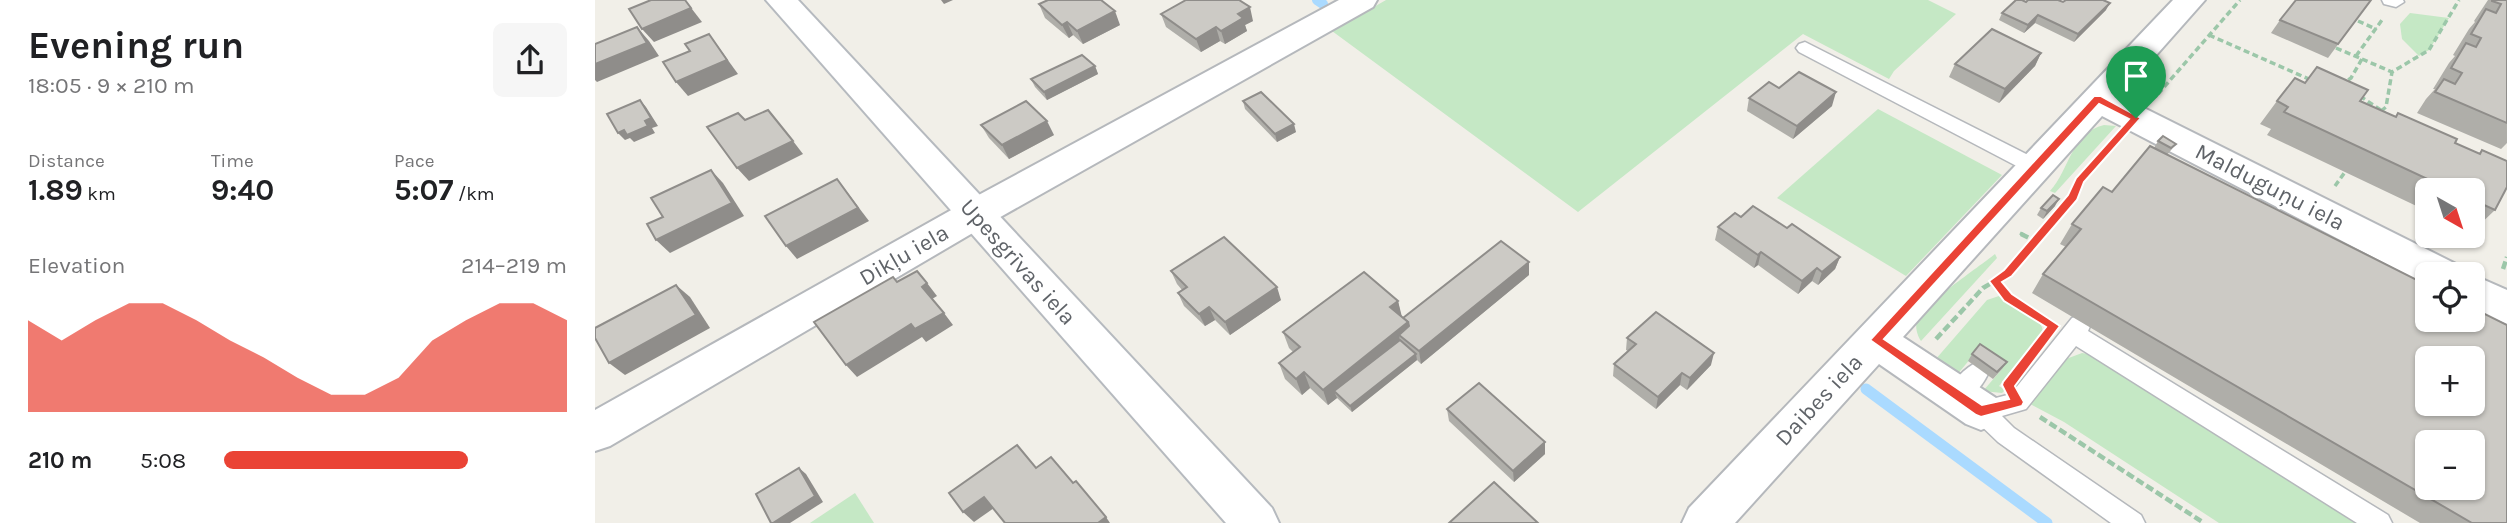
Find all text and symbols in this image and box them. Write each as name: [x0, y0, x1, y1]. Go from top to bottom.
text: Evening run: [28, 23, 244, 68]
button: share: [493, 23, 567, 97]
pin: [2106, 46, 2166, 118]
icon: arrive: [2117, 57, 2155, 95]
text: 18:05 · 9 × 210 m: [28, 72, 195, 99]
street label: Malduguņu iela: [2191, 138, 2349, 236]
text: Distance: [28, 150, 105, 172]
text: Time: [211, 150, 254, 172]
text: Pace: [394, 150, 435, 172]
text: 1.89: [28, 172, 83, 208]
text: 9:40: [211, 172, 274, 208]
text: 5:07: [394, 172, 453, 208]
north arrow: [2415, 178, 2485, 248]
map controls: [2415, 178, 2485, 500]
text: km: [83, 183, 116, 205]
text: /km: [453, 183, 495, 205]
street label: Upesgrīvas iela: [954, 193, 1082, 331]
street label: Dikļu iela: [855, 219, 953, 291]
text: Elevation: [28, 252, 125, 279]
text: 214–219 m: [461, 252, 567, 279]
button: locate: [2415, 262, 2485, 332]
button: +: [2415, 346, 2485, 416]
street label: Daibes iela: [1770, 349, 1868, 451]
button: −: [2415, 430, 2485, 500]
text: 210 m: [28, 447, 92, 474]
text: 5:08: [140, 447, 186, 474]

